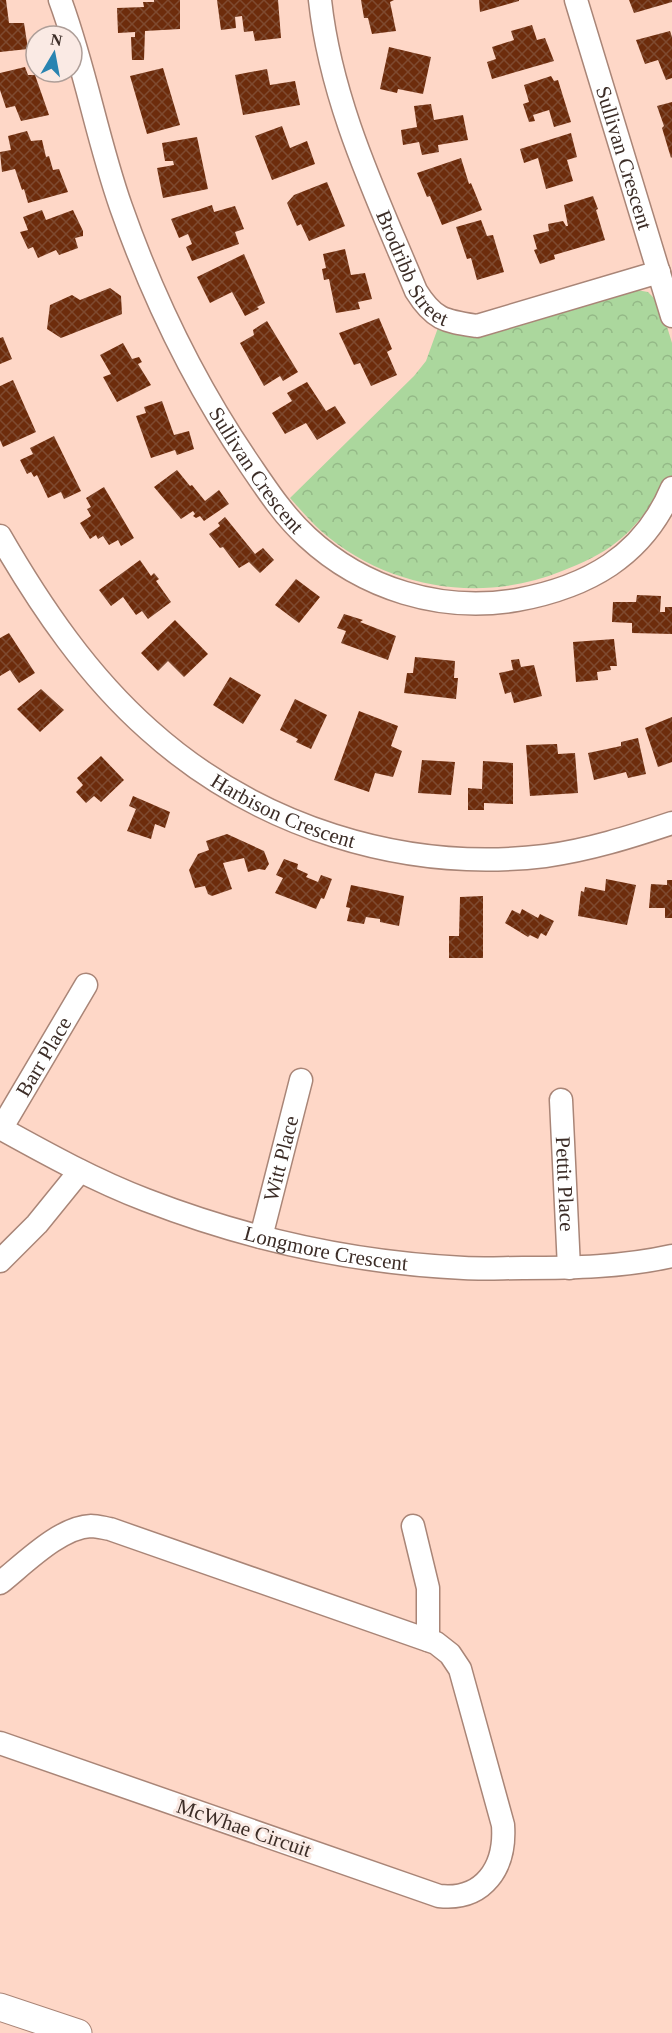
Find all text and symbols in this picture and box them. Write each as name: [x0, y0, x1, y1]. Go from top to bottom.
north arrow: [24, 24, 84, 84]
text: N: [49, 30, 64, 49]
street label: Sullivan Crescent: [591, 83, 657, 233]
street label: Brodribb Street: [371, 207, 452, 331]
street label: Sullivan Crescent: [204, 403, 309, 539]
street label: Harbison Crescent: [207, 769, 358, 853]
street label: Barr Place: [11, 1013, 76, 1101]
street label: Witt Place: [259, 1113, 303, 1204]
street label: Pettit Place: [551, 1136, 579, 1232]
street label: Longmore Crescent: [242, 1221, 409, 1276]
street label: McWhae Circuit: [174, 1794, 314, 1862]

